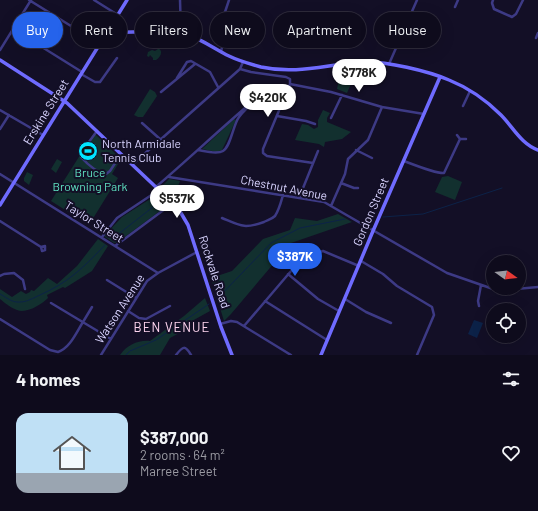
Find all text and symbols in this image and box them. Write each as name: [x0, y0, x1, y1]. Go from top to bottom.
chip: Buy: [12, 12, 63, 48]
chip: Rent: [71, 12, 127, 48]
chip: Filters: [135, 12, 202, 48]
chip: New: [210, 12, 265, 48]
chip: Apartment: [273, 12, 366, 48]
chip: House: [374, 12, 441, 48]
pin: $778K: [331, 59, 387, 93]
text: $778K: [341, 64, 377, 80]
street label: Erskine Street: [20, 76, 71, 147]
pin: $420K: [240, 84, 296, 118]
text: $420K: [249, 89, 287, 105]
place label: North Armidale Tennis Club: [102, 136, 181, 164]
sports icon: North Armidale Tennis Club: [77, 140, 99, 162]
park label: Bruce Browning Park: [52, 165, 128, 193]
street label: Chestnut Avenue: [240, 172, 329, 202]
street label: Gordon Street: [349, 175, 391, 248]
pin: $537K: [149, 185, 205, 219]
text: $537K: [159, 190, 195, 206]
street label: Taylor Street: [62, 197, 127, 245]
street label: Rockvale Road: [197, 233, 233, 310]
pin: $387K: [267, 243, 323, 277]
text: $387K: [277, 248, 313, 264]
north arrow: [486, 255, 526, 295]
map controls: [486, 255, 526, 343]
street label: Watson Avenue: [92, 271, 147, 346]
button: locate: [486, 303, 526, 343]
district label: BEN VENUE: [134, 319, 210, 335]
icon: filters: [500, 368, 522, 390]
text: 4 homes: [16, 369, 80, 389]
text: $387,000: [140, 427, 209, 447]
icon: home: [48, 429, 96, 477]
icon: heart: [500, 442, 522, 464]
text: 2 rooms · 64 m²: [140, 447, 225, 463]
text: Marree Street: [140, 463, 217, 479]

